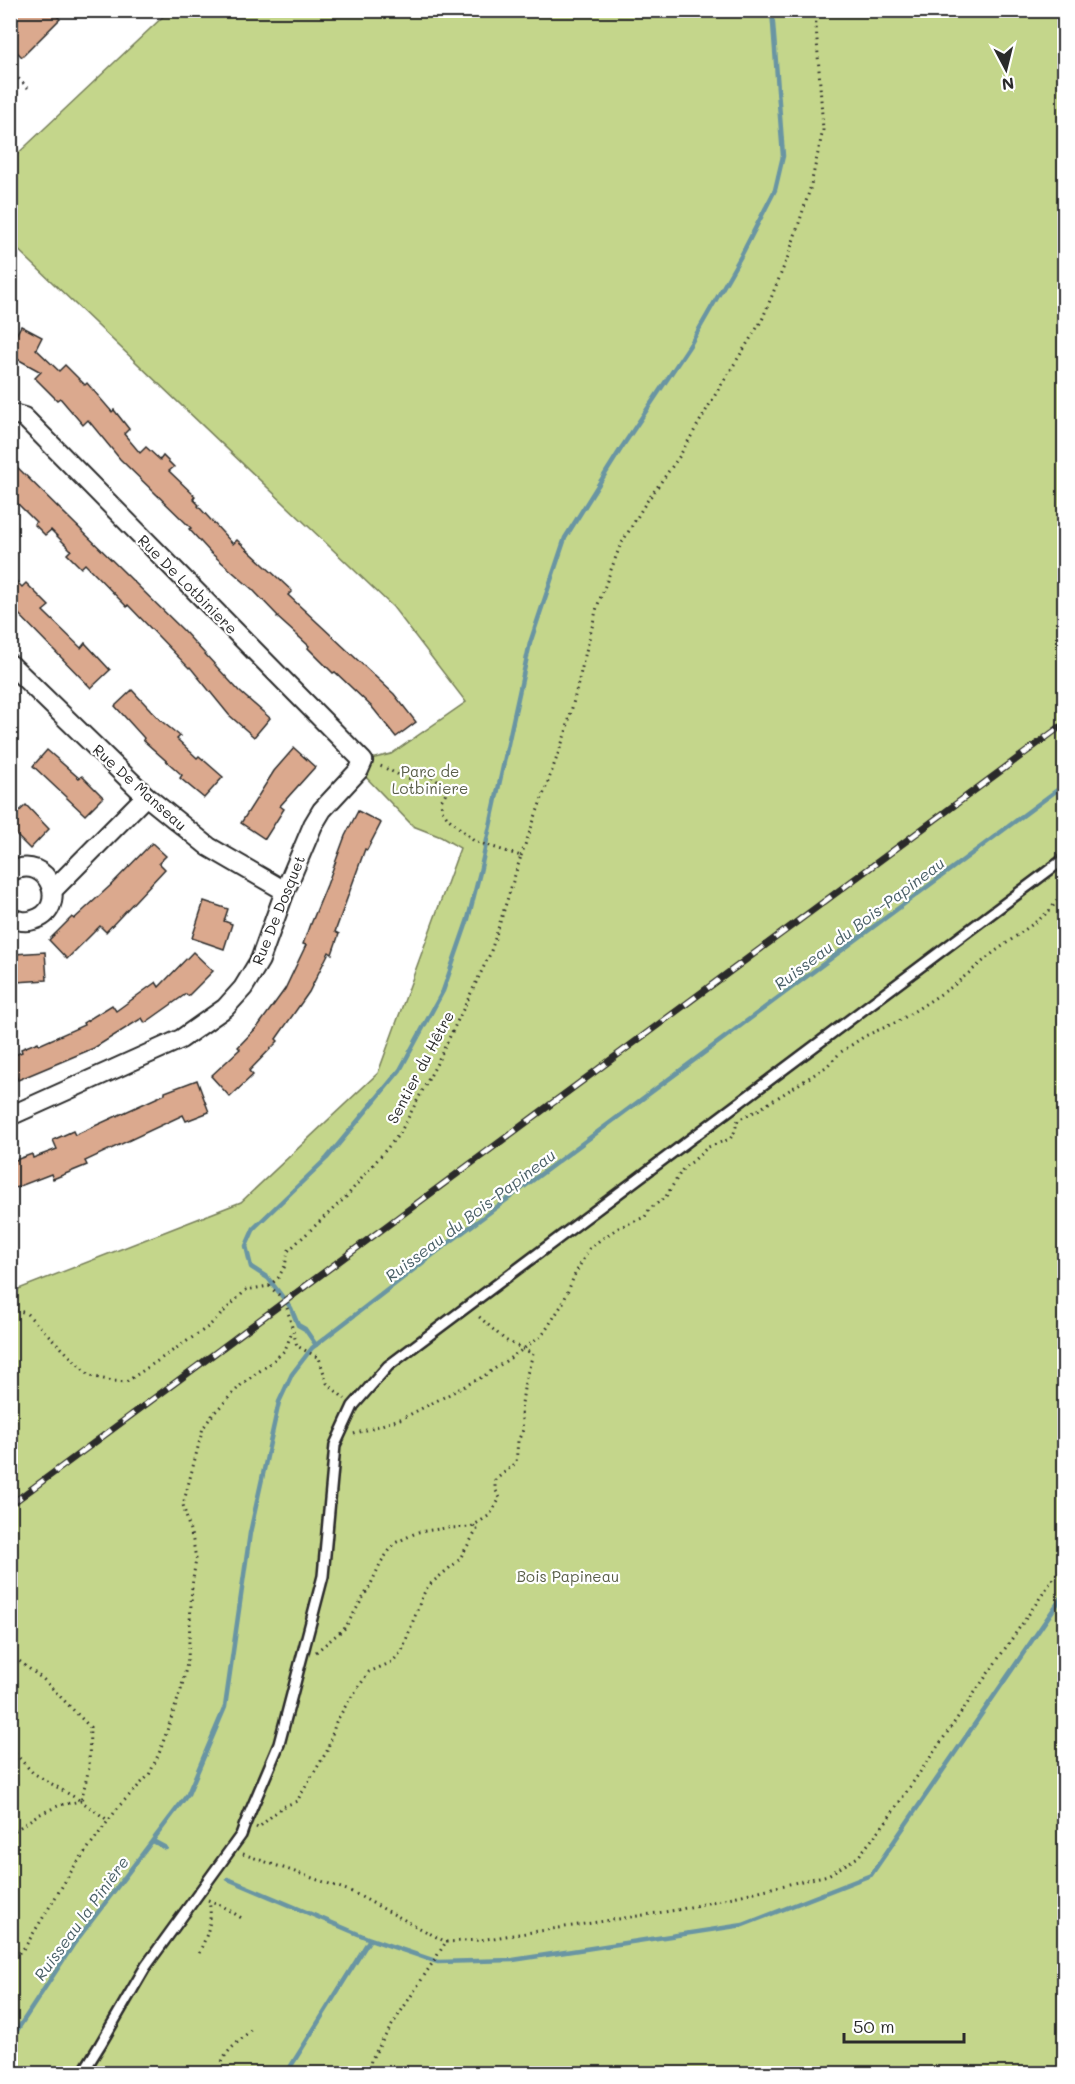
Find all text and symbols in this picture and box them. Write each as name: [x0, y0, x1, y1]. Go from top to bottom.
north arrow: [976, 39, 1036, 99]
text: N: [1001, 73, 1015, 96]
street label: Rue De Lotbiniere: [134, 530, 242, 638]
street label: Rue De Manseau: [89, 739, 191, 835]
park label: Parc de Lotbiniere: [392, 761, 468, 798]
street label: Rue De Dosquet: [247, 852, 309, 968]
water label: Ruisseau du Bois-Papineau: [770, 852, 948, 994]
street label: Sentier du Hêtre: [382, 1007, 458, 1127]
water label: Ruisseau du Bois-Papineau: [381, 1144, 559, 1286]
park label: Bois Papineau: [517, 1566, 619, 1586]
water label: Ruisseau la Pinière: [29, 1852, 133, 1984]
scale bar: [844, 2006, 964, 2044]
text: 50 m: [853, 2014, 895, 2038]

